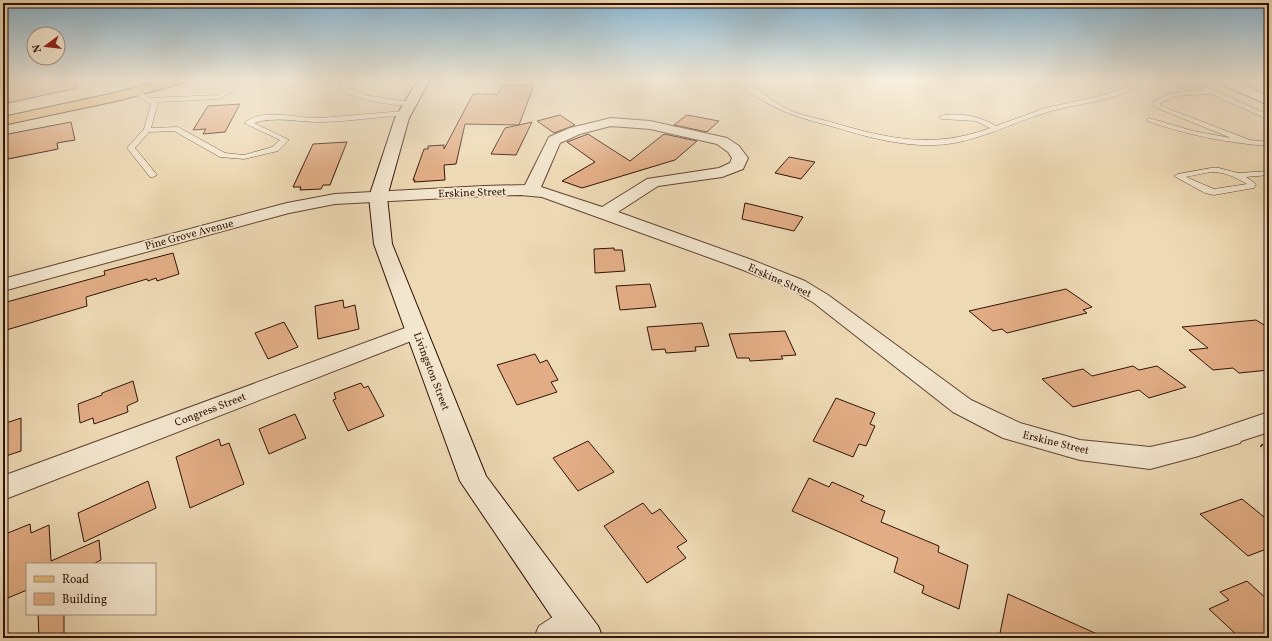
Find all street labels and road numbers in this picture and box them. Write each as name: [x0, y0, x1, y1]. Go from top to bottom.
street label: Erskine Street: [438, 185, 506, 202]
street label: Pine Grove Avenue: [143, 216, 235, 254]
street label: Erskine Street: [745, 261, 814, 302]
street label: Livingston Street: [409, 330, 452, 413]
street label: Congress Street: [173, 390, 249, 431]
street label: Erskine Street: [1021, 428, 1091, 459]

